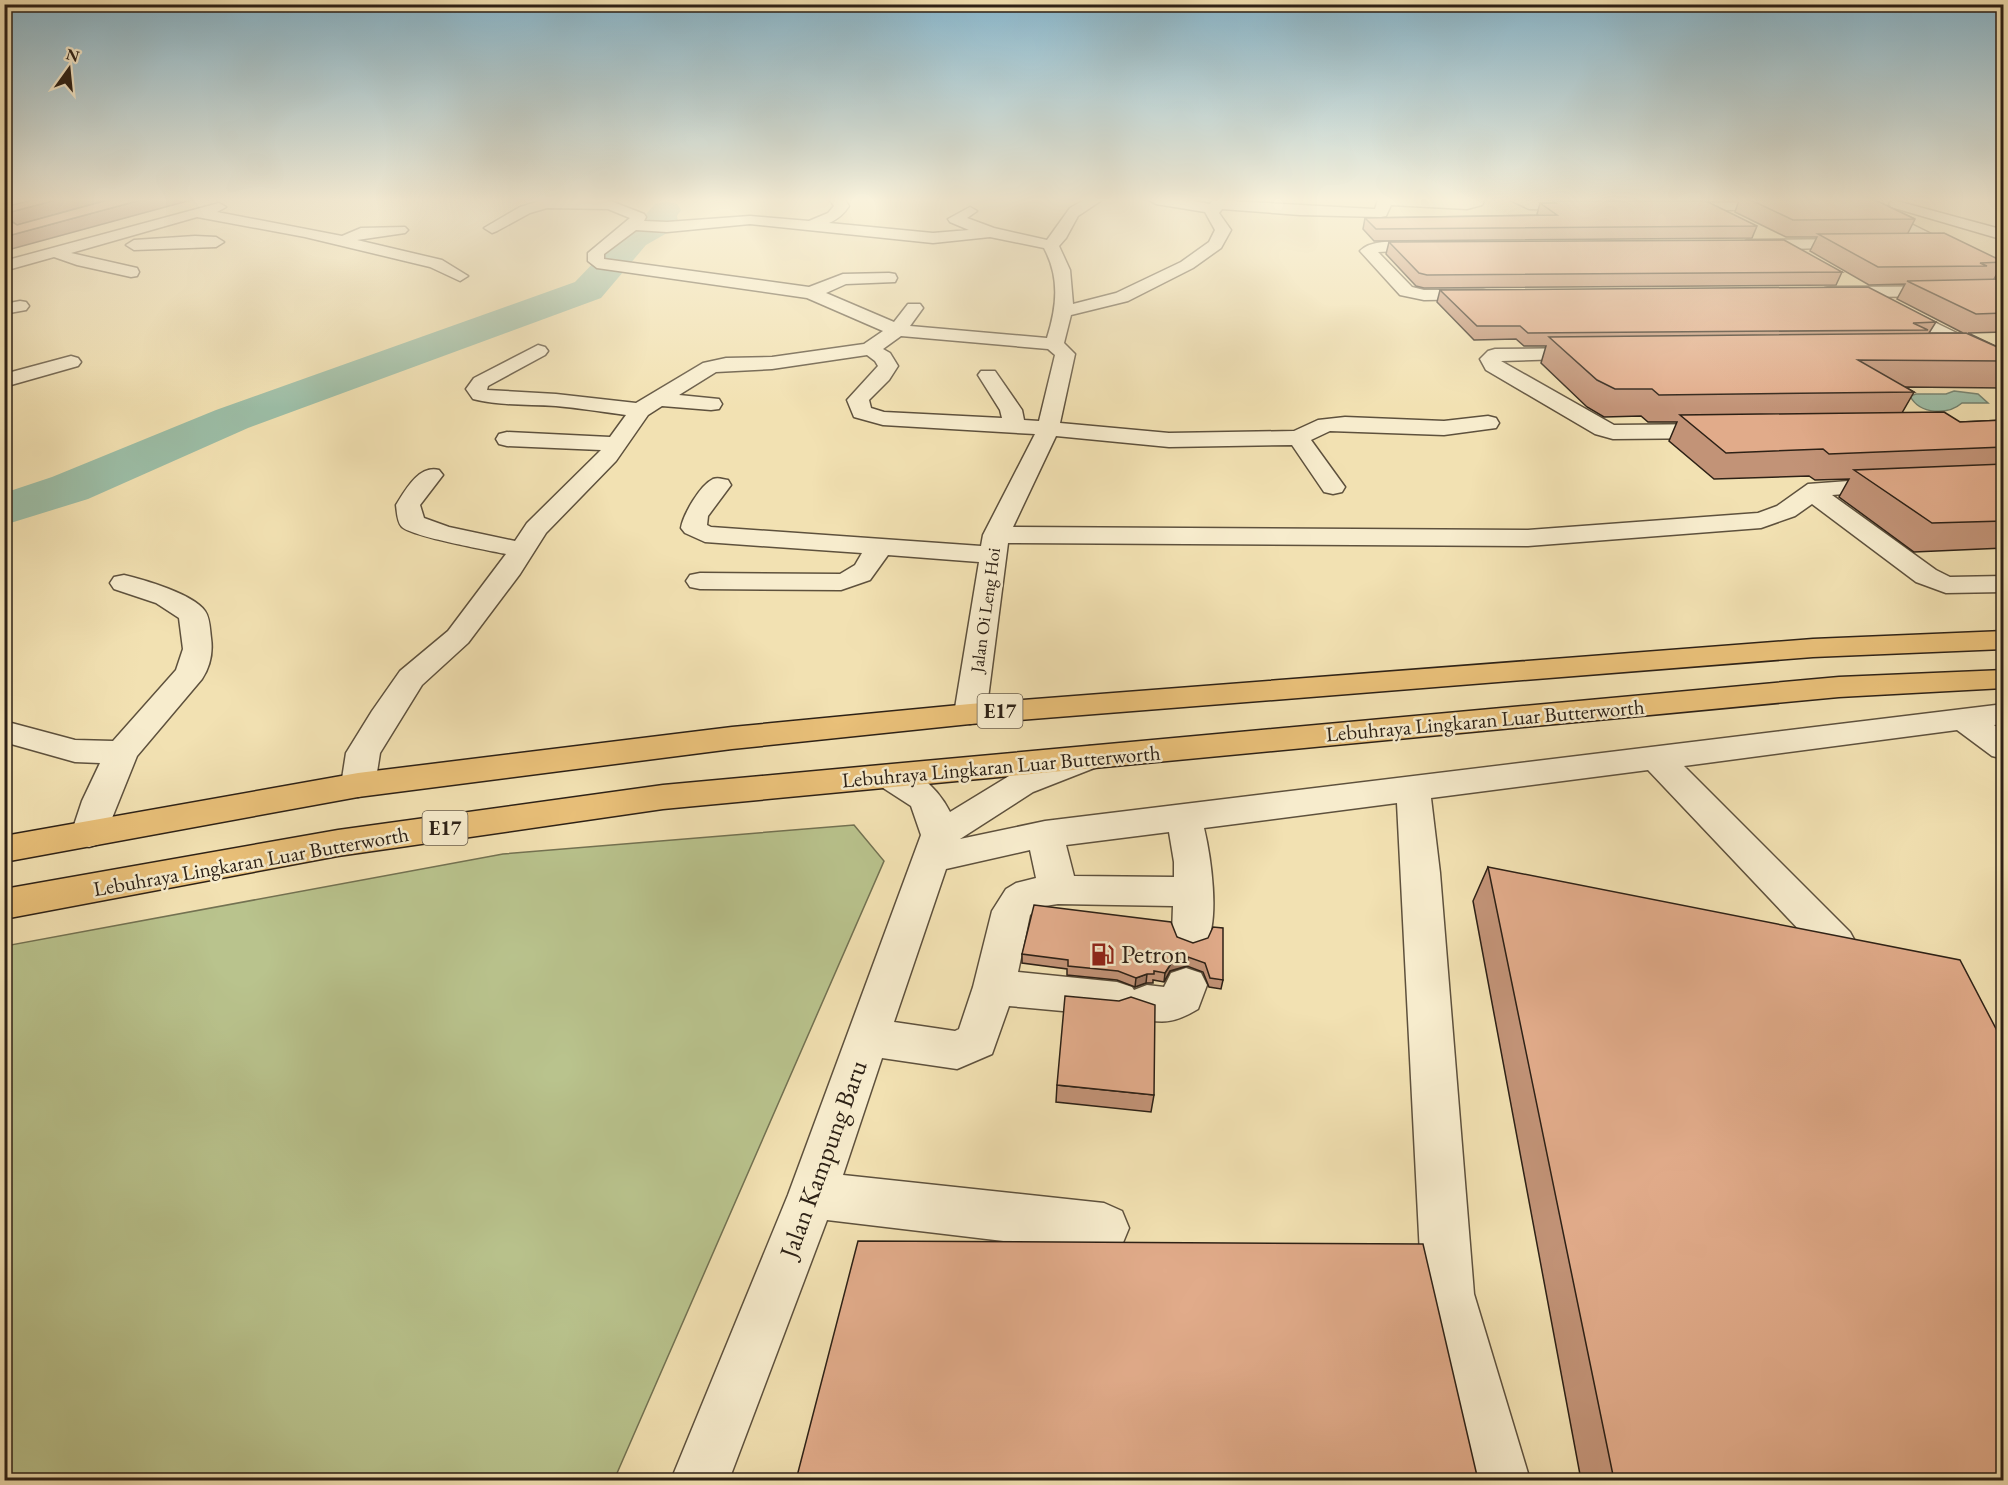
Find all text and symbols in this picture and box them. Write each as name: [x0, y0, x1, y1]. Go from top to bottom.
north arrow: [39, 39, 99, 99]
text: N: [64, 43, 82, 67]
street label: Jalan Oi Leng Hoi: [965, 545, 1005, 676]
street label: Lebuhraya Lingkaran Luar Butterworth: [1325, 693, 1646, 747]
road number: E17: [978, 694, 1022, 728]
street label: Lebuhraya Lingkaran Luar Butterworth: [841, 739, 1162, 793]
road number: E17: [422, 811, 468, 845]
street label: Lebuhraya Lingkaran Luar Butterworth: [91, 820, 411, 902]
place label: Petron: [1121, 937, 1188, 971]
fuel station icon: Petron: [1090, 941, 1116, 967]
street label: Jalan Kampung Baru: [771, 1055, 875, 1265]

